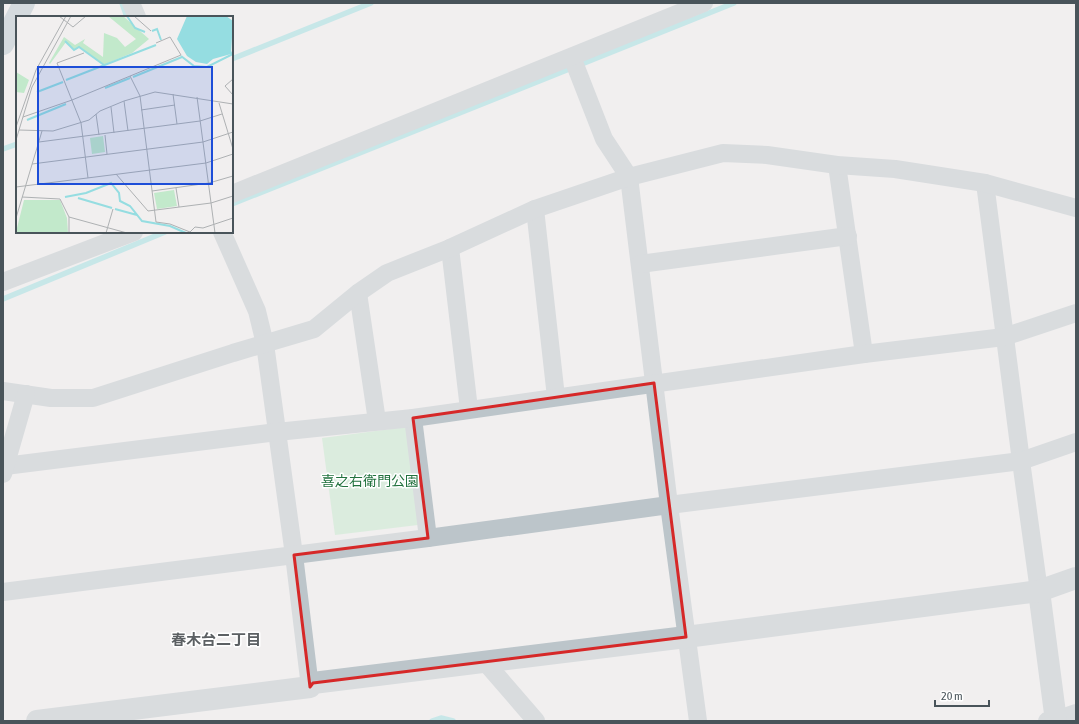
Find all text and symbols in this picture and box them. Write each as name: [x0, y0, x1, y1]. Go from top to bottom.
inset map: [16, 16, 233, 233]
park label: 喜之右衛門公園: [321, 473, 419, 489]
district label: 春木台二丁目: [171, 631, 261, 648]
scale bar: [935, 682, 989, 708]
text: 20 m: [941, 689, 963, 703]

